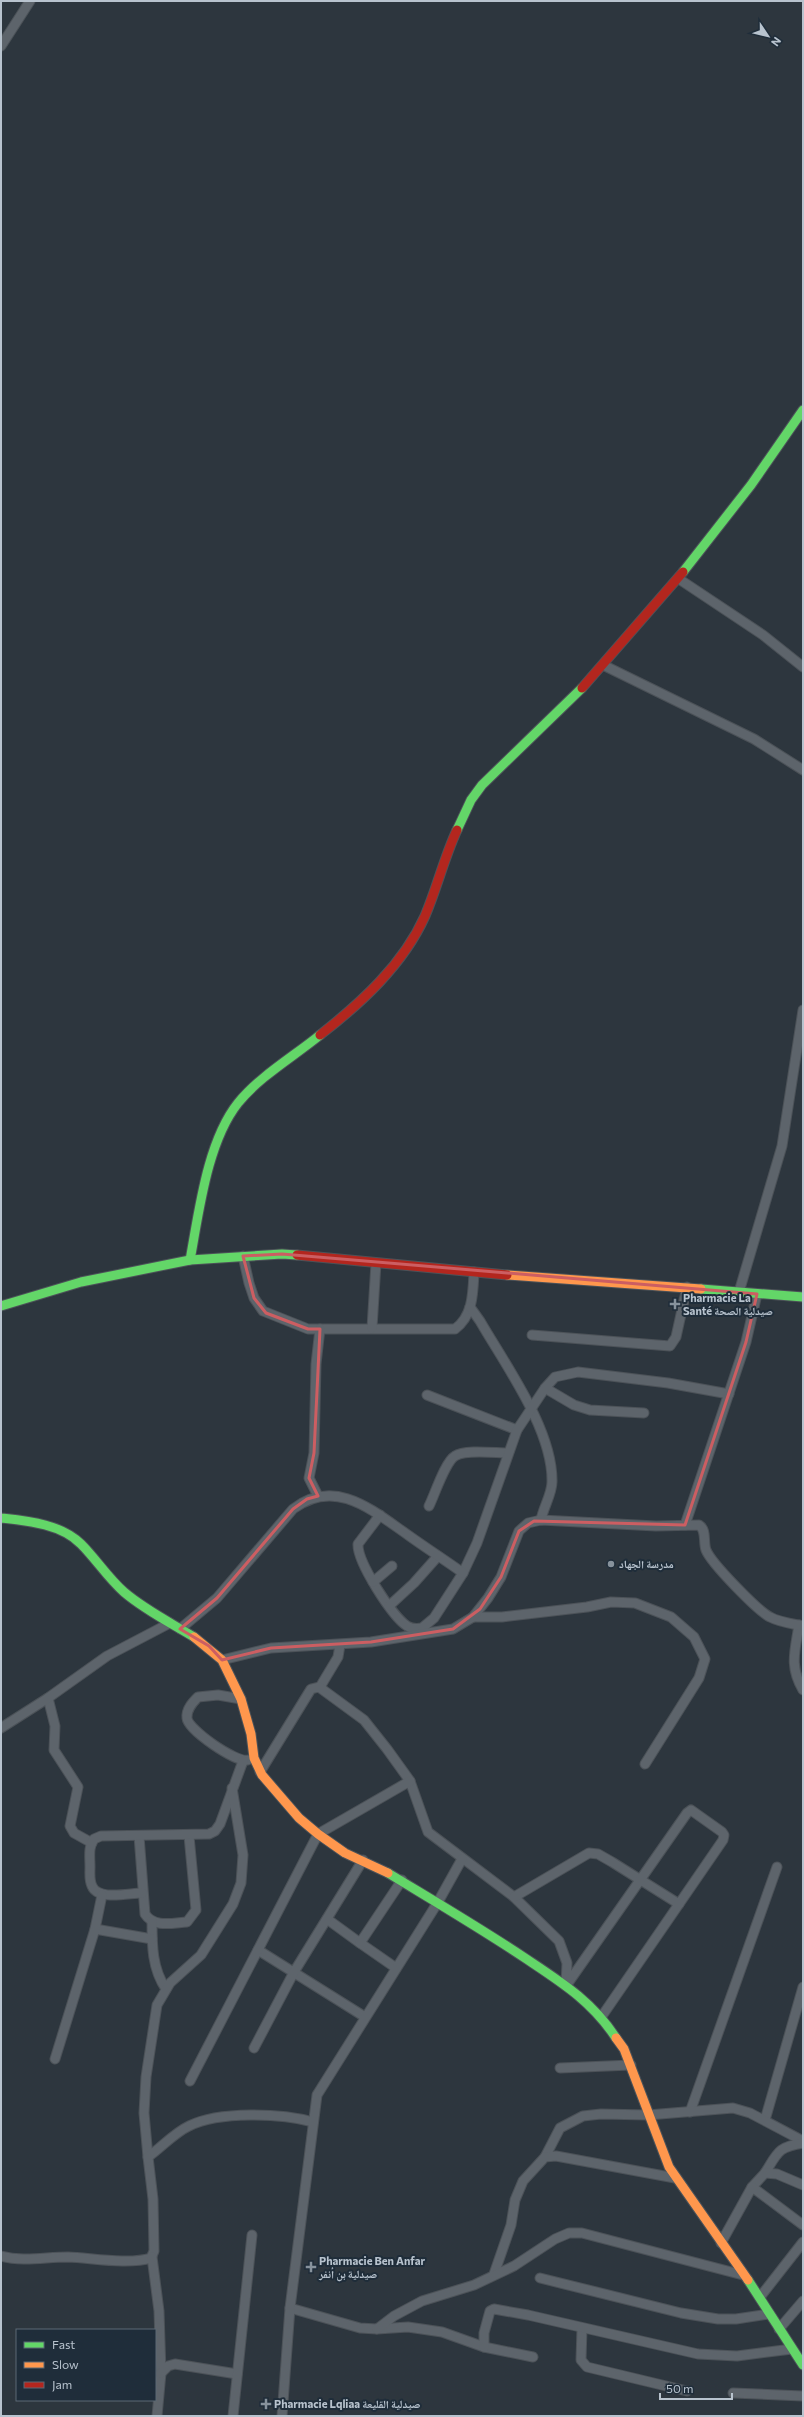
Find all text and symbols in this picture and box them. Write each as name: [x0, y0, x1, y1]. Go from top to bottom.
north arrow: [748, 16, 788, 56]
text: N: [769, 35, 784, 49]
place label: Pharmacie La Santé صيدلية الصحة: [683, 1291, 773, 1317]
marker: Pharmacie La Santé صيدلية الصحة: [670, 1299, 680, 1309]
place label: مدرسة الجهاد: [619, 1557, 674, 1571]
marker: مدرسة الجهاد: [606, 1559, 616, 1569]
place label: Pharmacie Ben Anfar صيدلية بن أنفر: [318, 2254, 426, 2282]
marker: Pharmacie Ben Anfar صيدلية بن أنفر: [306, 2262, 316, 2272]
legend: [16, 2329, 156, 2401]
text: Fast: [52, 2337, 75, 2351]
text: Slow: [52, 2357, 79, 2371]
scale bar: [660, 2375, 732, 2401]
text: Jam: [52, 2377, 72, 2392]
text: 50 m: [666, 2381, 694, 2395]
place label: Pharmacie Lqliaa صيدلية القليعة: [274, 2397, 421, 2410]
marker: Pharmacie Lqliaa صيدلية القليعة: [261, 2399, 271, 2409]

